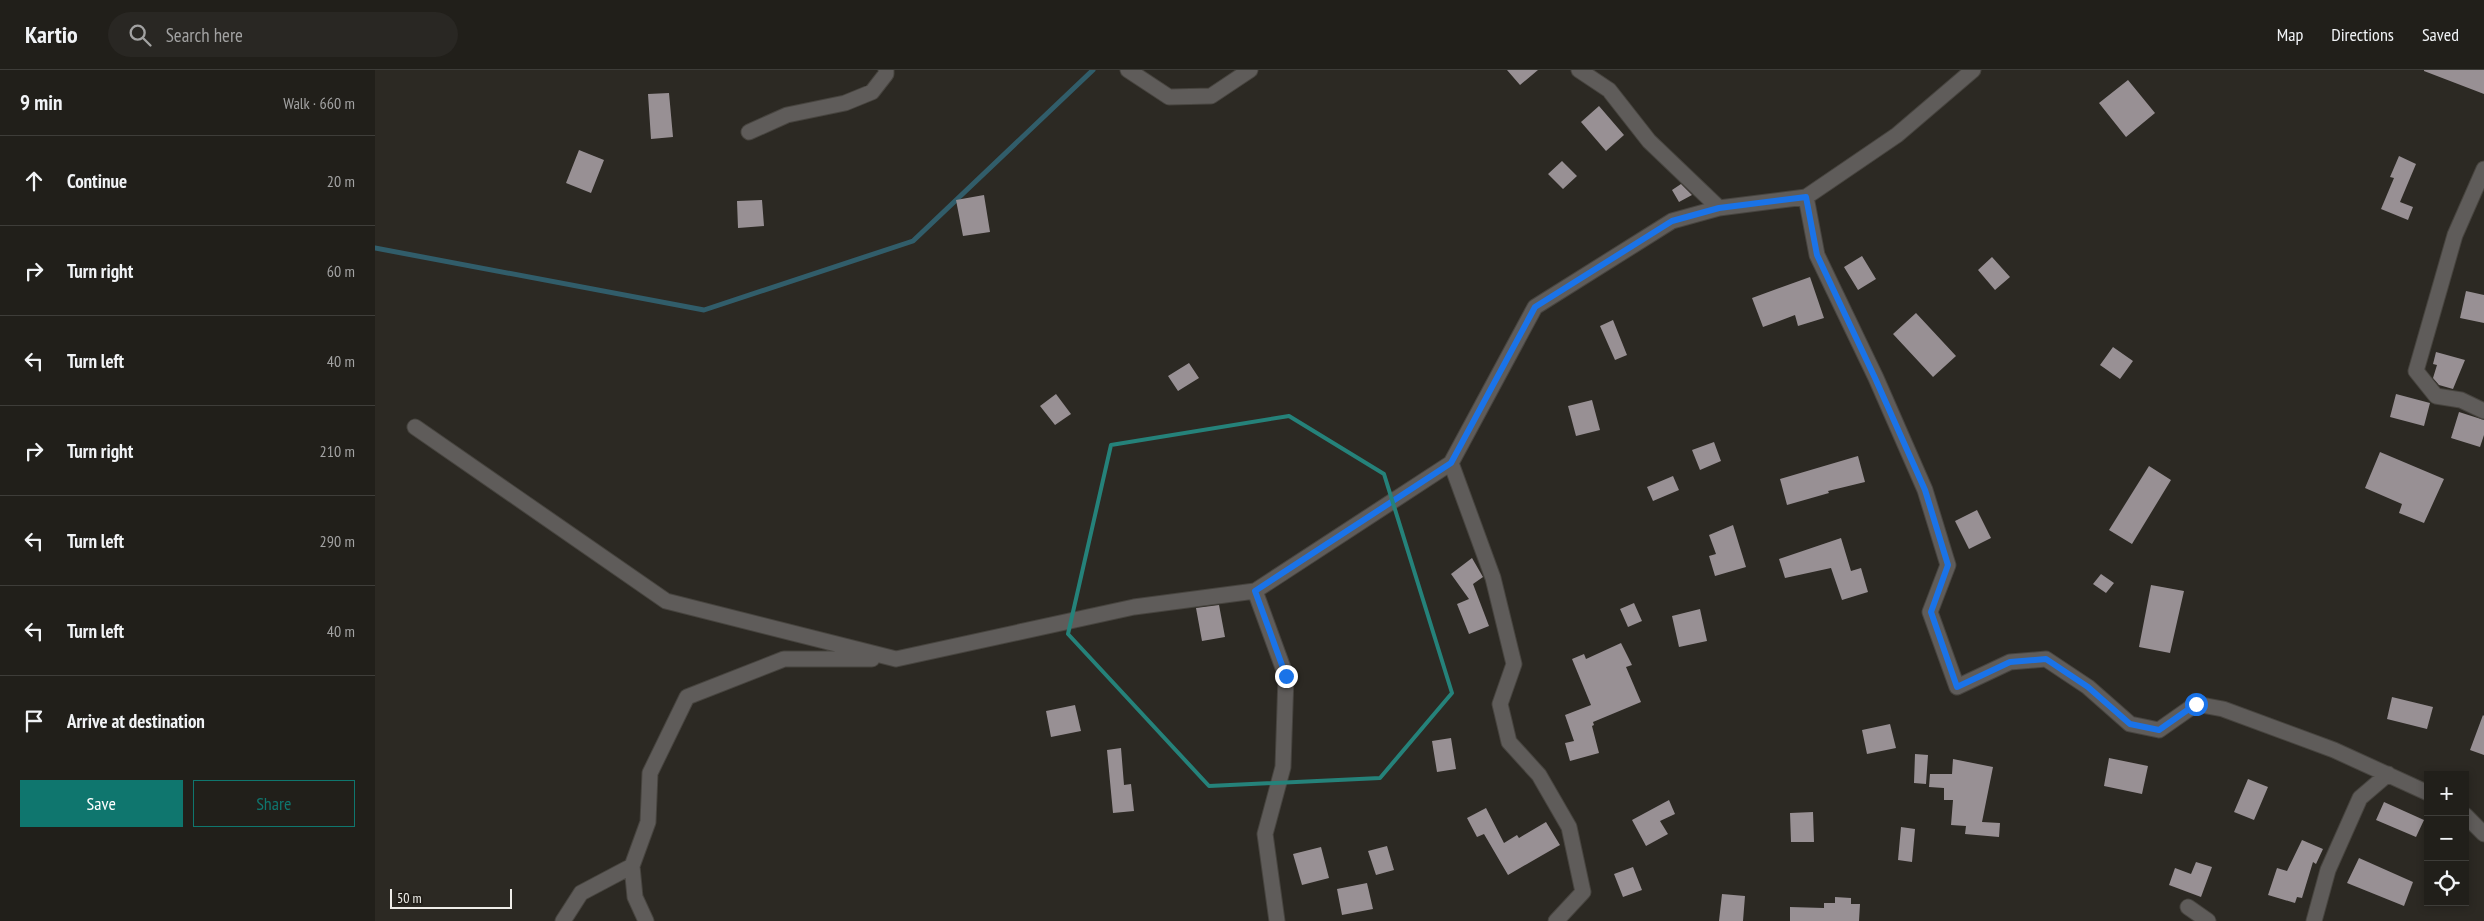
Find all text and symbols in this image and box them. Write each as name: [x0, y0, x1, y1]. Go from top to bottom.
search box: [108, 12, 458, 57]
text: Kartio: [25, 19, 78, 50]
icon: search: [126, 21, 154, 49]
text: Search here: [166, 23, 243, 47]
text: Map: [2277, 23, 2303, 46]
text: Directions: [2331, 23, 2394, 46]
text: Saved: [2422, 23, 2459, 46]
text: 9 min: [20, 89, 62, 116]
text: Walk · 660 m: [283, 93, 355, 113]
icon: ahead: [20, 167, 48, 195]
text: Continue: [67, 169, 127, 193]
text: 20 m: [327, 171, 355, 191]
icon: right: [20, 257, 48, 285]
text: Turn right: [67, 259, 133, 283]
text: 60 m: [327, 261, 355, 281]
icon: left: [20, 347, 48, 375]
text: Turn left: [67, 349, 124, 373]
text: 40 m: [327, 351, 355, 371]
icon: right: [20, 437, 48, 465]
text: Turn right: [67, 439, 133, 463]
text: 210 m: [320, 441, 355, 461]
icon: left: [20, 527, 48, 555]
text: Turn left: [67, 529, 124, 553]
text: 290 m: [320, 531, 355, 551]
icon: left: [20, 617, 48, 645]
text: Turn left: [67, 619, 124, 643]
text: 40 m: [327, 621, 355, 641]
route end: [1275, 665, 1298, 688]
route start: [2185, 693, 2208, 716]
icon: arrive: [20, 707, 48, 735]
text: Arrive at destination: [67, 709, 205, 733]
map controls: [2424, 771, 2469, 906]
button: +: [2424, 771, 2469, 816]
button: Save: [20, 780, 183, 827]
button: Share: [193, 780, 355, 827]
button: −: [2424, 816, 2469, 861]
button: locate: [2424, 861, 2469, 906]
scale bar: [390, 886, 513, 909]
text: 50 m: [397, 889, 422, 907]

